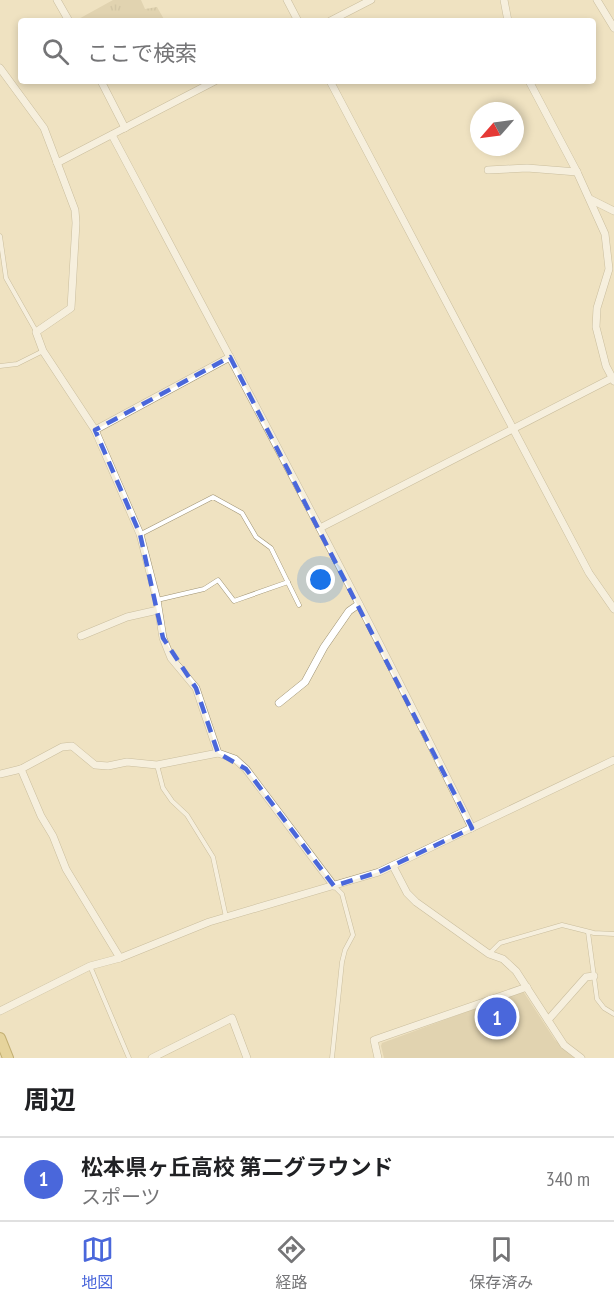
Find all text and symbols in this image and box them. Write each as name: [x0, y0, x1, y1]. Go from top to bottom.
search box: [18, 18, 596, 84]
icon: search: [39, 35, 72, 68]
text: ここで検索: [87, 39, 197, 67]
north arrow: [470, 102, 524, 156]
your location: [306, 565, 335, 594]
pin: 1: [478, 994, 516, 1040]
text: 周辺: [24, 1083, 76, 1116]
text: 松本県ヶ丘高校 第二グラウンド: [81, 1153, 394, 1181]
text: 1: [39, 1166, 48, 1192]
text: 340 m: [546, 1166, 590, 1192]
text: スポーツ: [81, 1184, 161, 1210]
tab: 地図: [81, 1233, 114, 1293]
tab: 経路: [275, 1233, 308, 1293]
tab: 保存済み: [469, 1233, 533, 1293]

